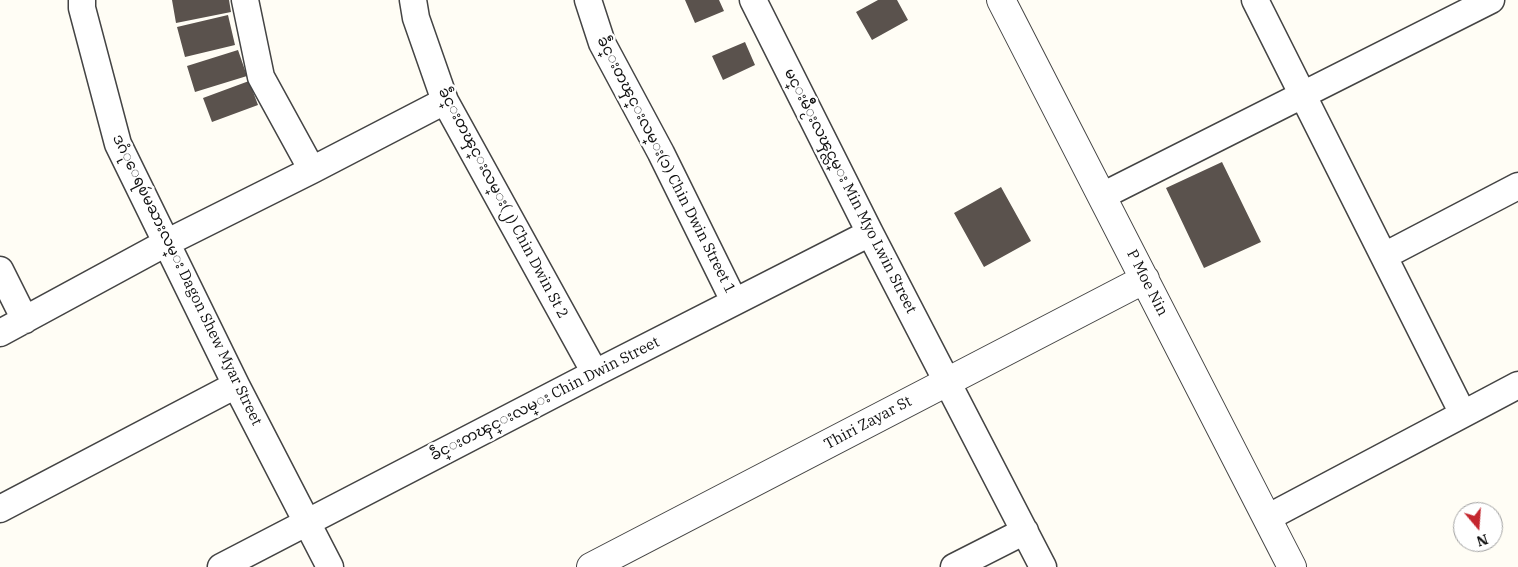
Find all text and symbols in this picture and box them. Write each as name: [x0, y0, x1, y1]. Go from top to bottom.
street label: ခဵင္းတၾင္းလမ္း(၁) Chin Dwin Street 1: [593, 33, 739, 297]
street label: မင္းမဵိႂးလၾင္လမ္း Min Myo Lwin Street: [780, 65, 920, 317]
street label: ခဵင္းတၾင္းလမ္း(၂) Chin Dwin St 2: [434, 84, 572, 322]
street label: ဒဂံုေရၿဴမႀားလမ္း Dagon Shew Myar Street: [108, 131, 266, 429]
street label: P Moe Nin: [1123, 247, 1171, 319]
street label: ခဵင္းတၾင္းလမ္း Chin Dwin Street: [427, 333, 663, 465]
street label: Thiri Zayar St: [821, 392, 915, 454]
north arrow: [1453, 502, 1503, 552]
text: N: [1474, 530, 1490, 551]

